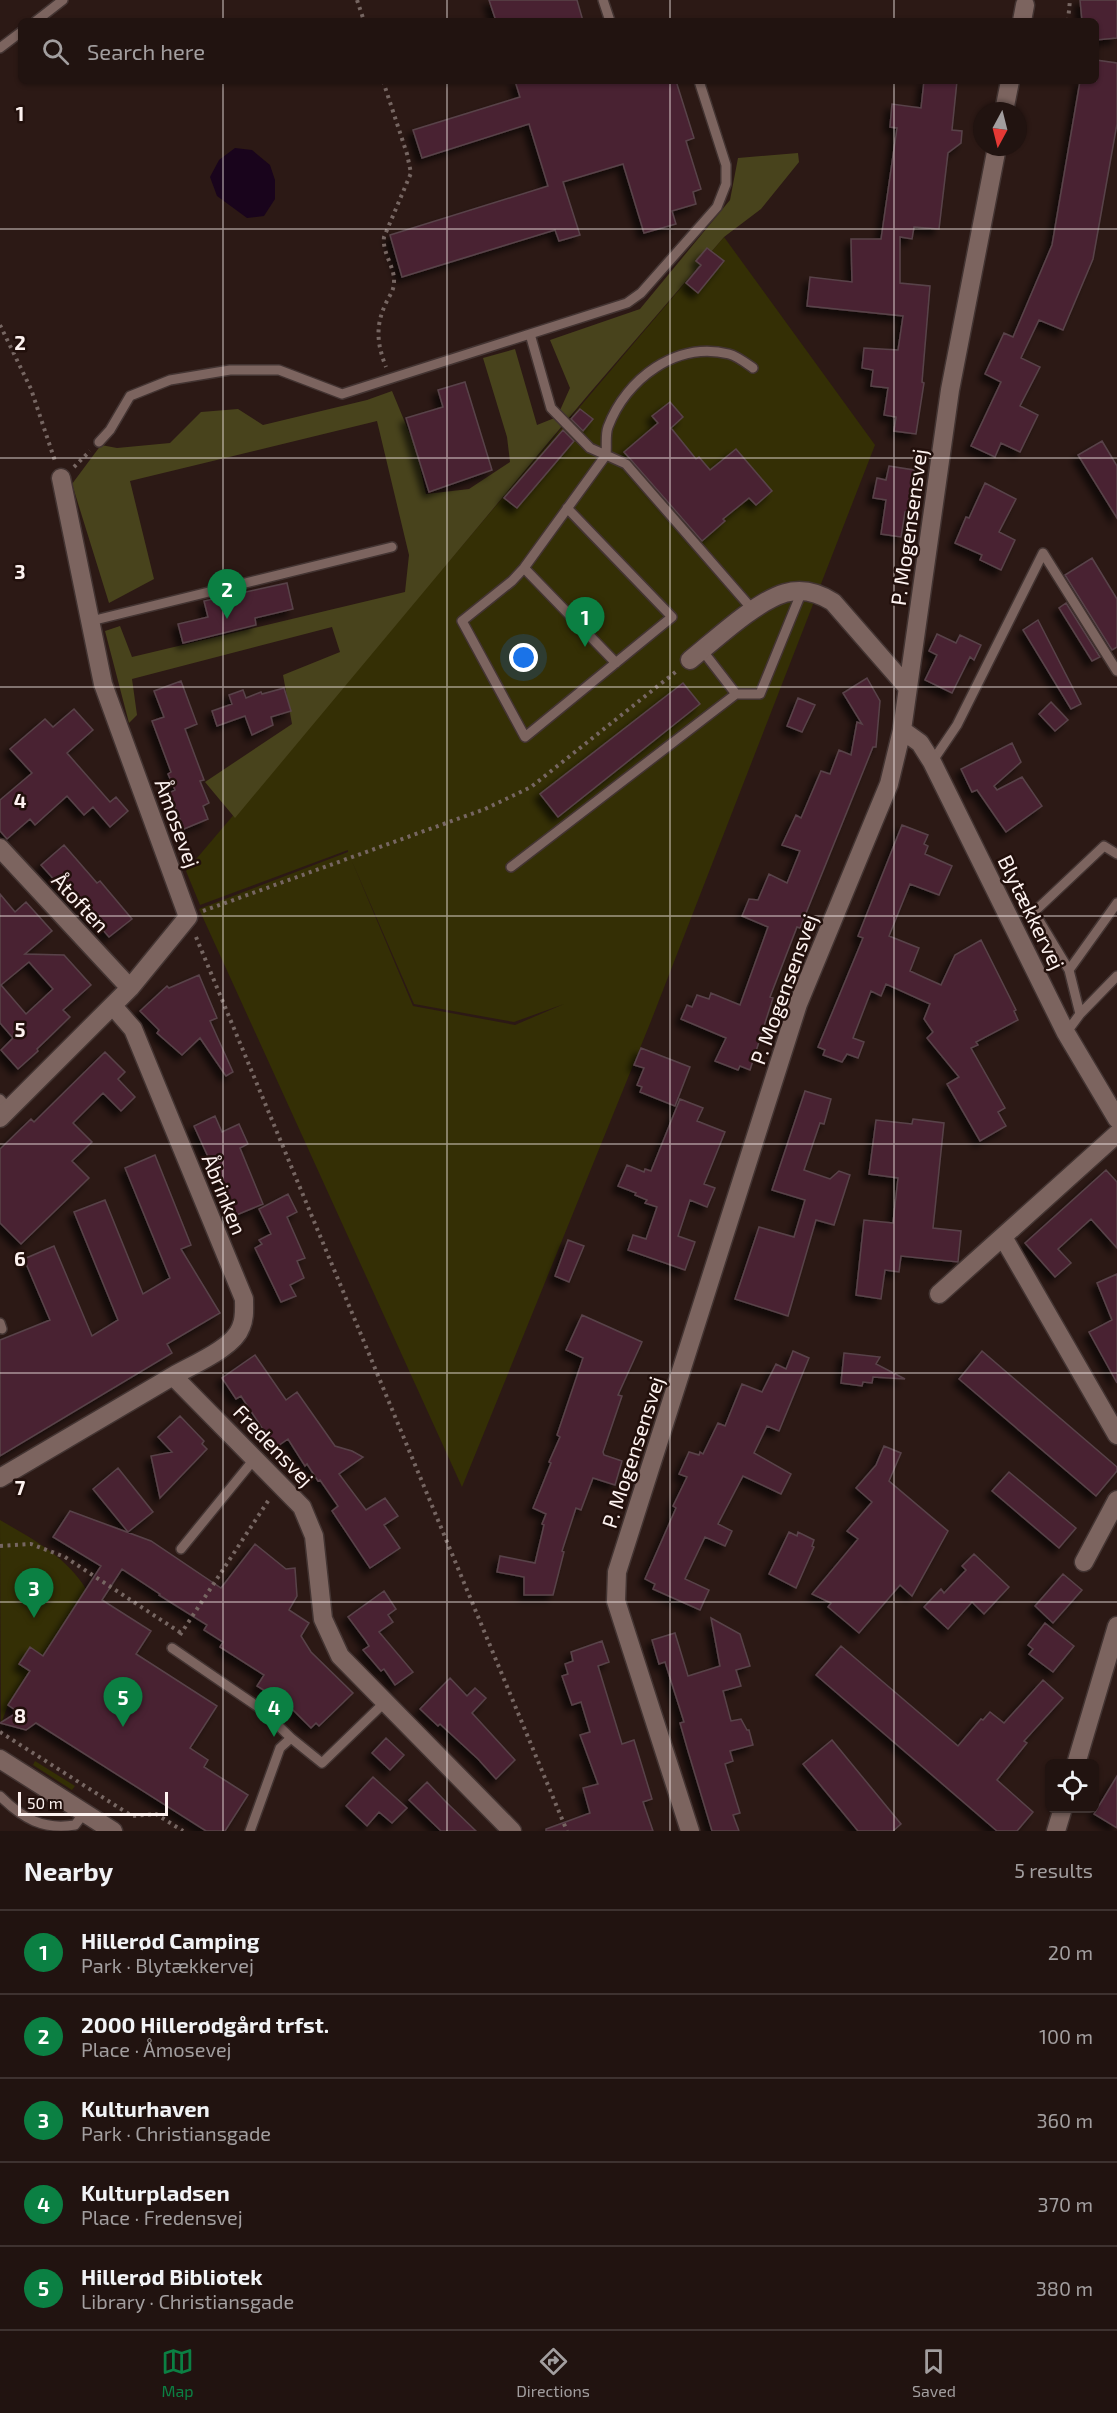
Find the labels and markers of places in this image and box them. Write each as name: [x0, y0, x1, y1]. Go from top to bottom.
pin: 2: [208, 570, 246, 619]
pin: 1: [566, 598, 604, 647]
pin: 3: [15, 1568, 54, 1618]
pin: 5: [104, 1678, 142, 1727]
pin: 4: [254, 1688, 294, 1737]

